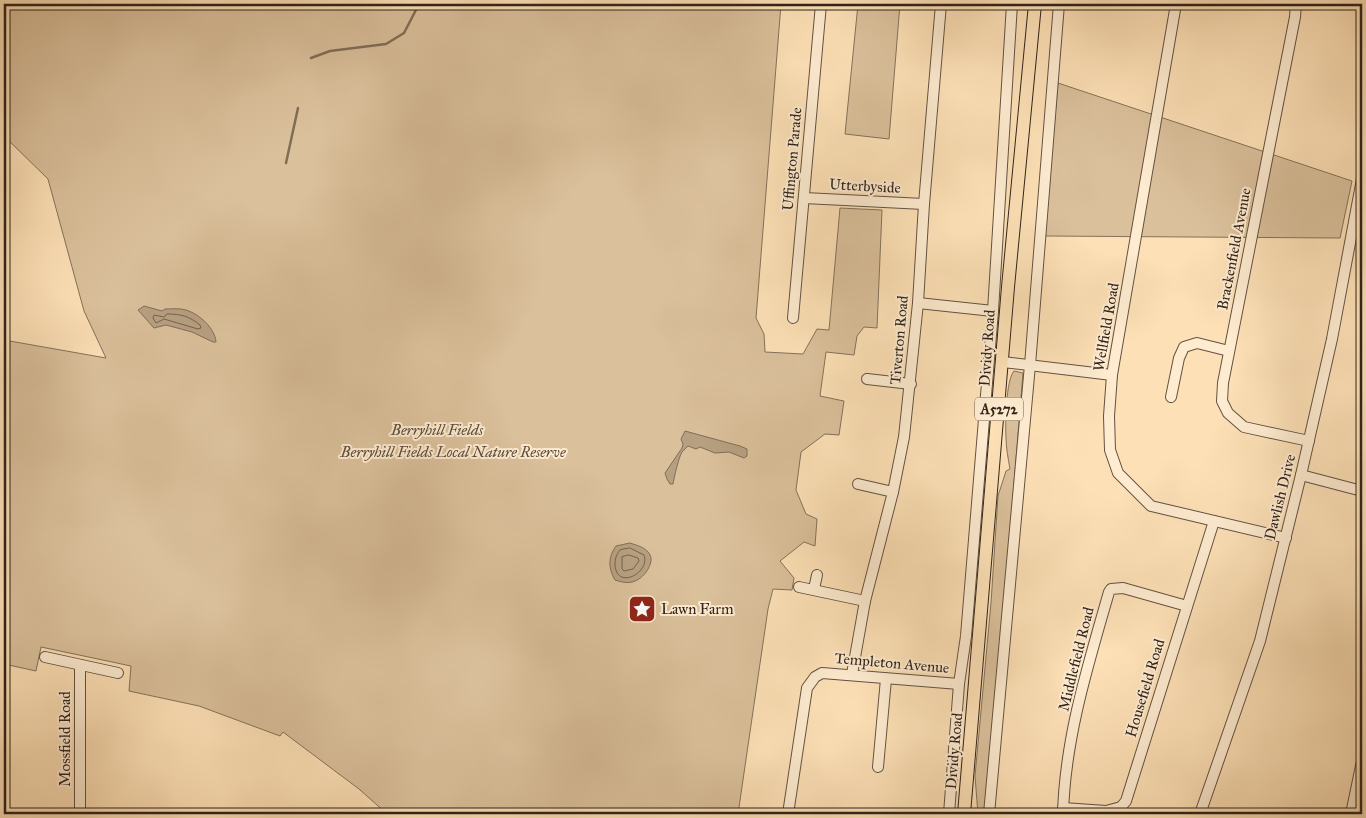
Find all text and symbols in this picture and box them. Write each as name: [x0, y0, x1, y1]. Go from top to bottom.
street label: Uffington Parade: [779, 107, 805, 211]
street label: Utterbyside: [829, 175, 901, 197]
street label: Brackenfield Avenue: [1213, 186, 1255, 312]
street label: Wellfield Road: [1089, 281, 1123, 373]
street label: Tiverton Road: [886, 294, 912, 385]
street label: Dividy Road: [975, 309, 999, 387]
road number: A5272: [975, 398, 1023, 420]
park label: Berryhill Fields: [390, 421, 484, 439]
park label: Berryhill Fields Local Nature Reserve: [340, 443, 566, 461]
street label: Dawlish Drive: [1261, 452, 1299, 542]
place icon: Lawn Farm: [627, 594, 657, 624]
place label: Lawn Farm: [661, 600, 734, 618]
street label: Middlefield Road: [1054, 605, 1098, 713]
street label: Housefield Road: [1122, 636, 1169, 739]
street label: Templeton Avenue: [834, 649, 950, 677]
street label: Mossfield Road: [56, 691, 74, 787]
street label: Dividy Road: [942, 712, 966, 790]

